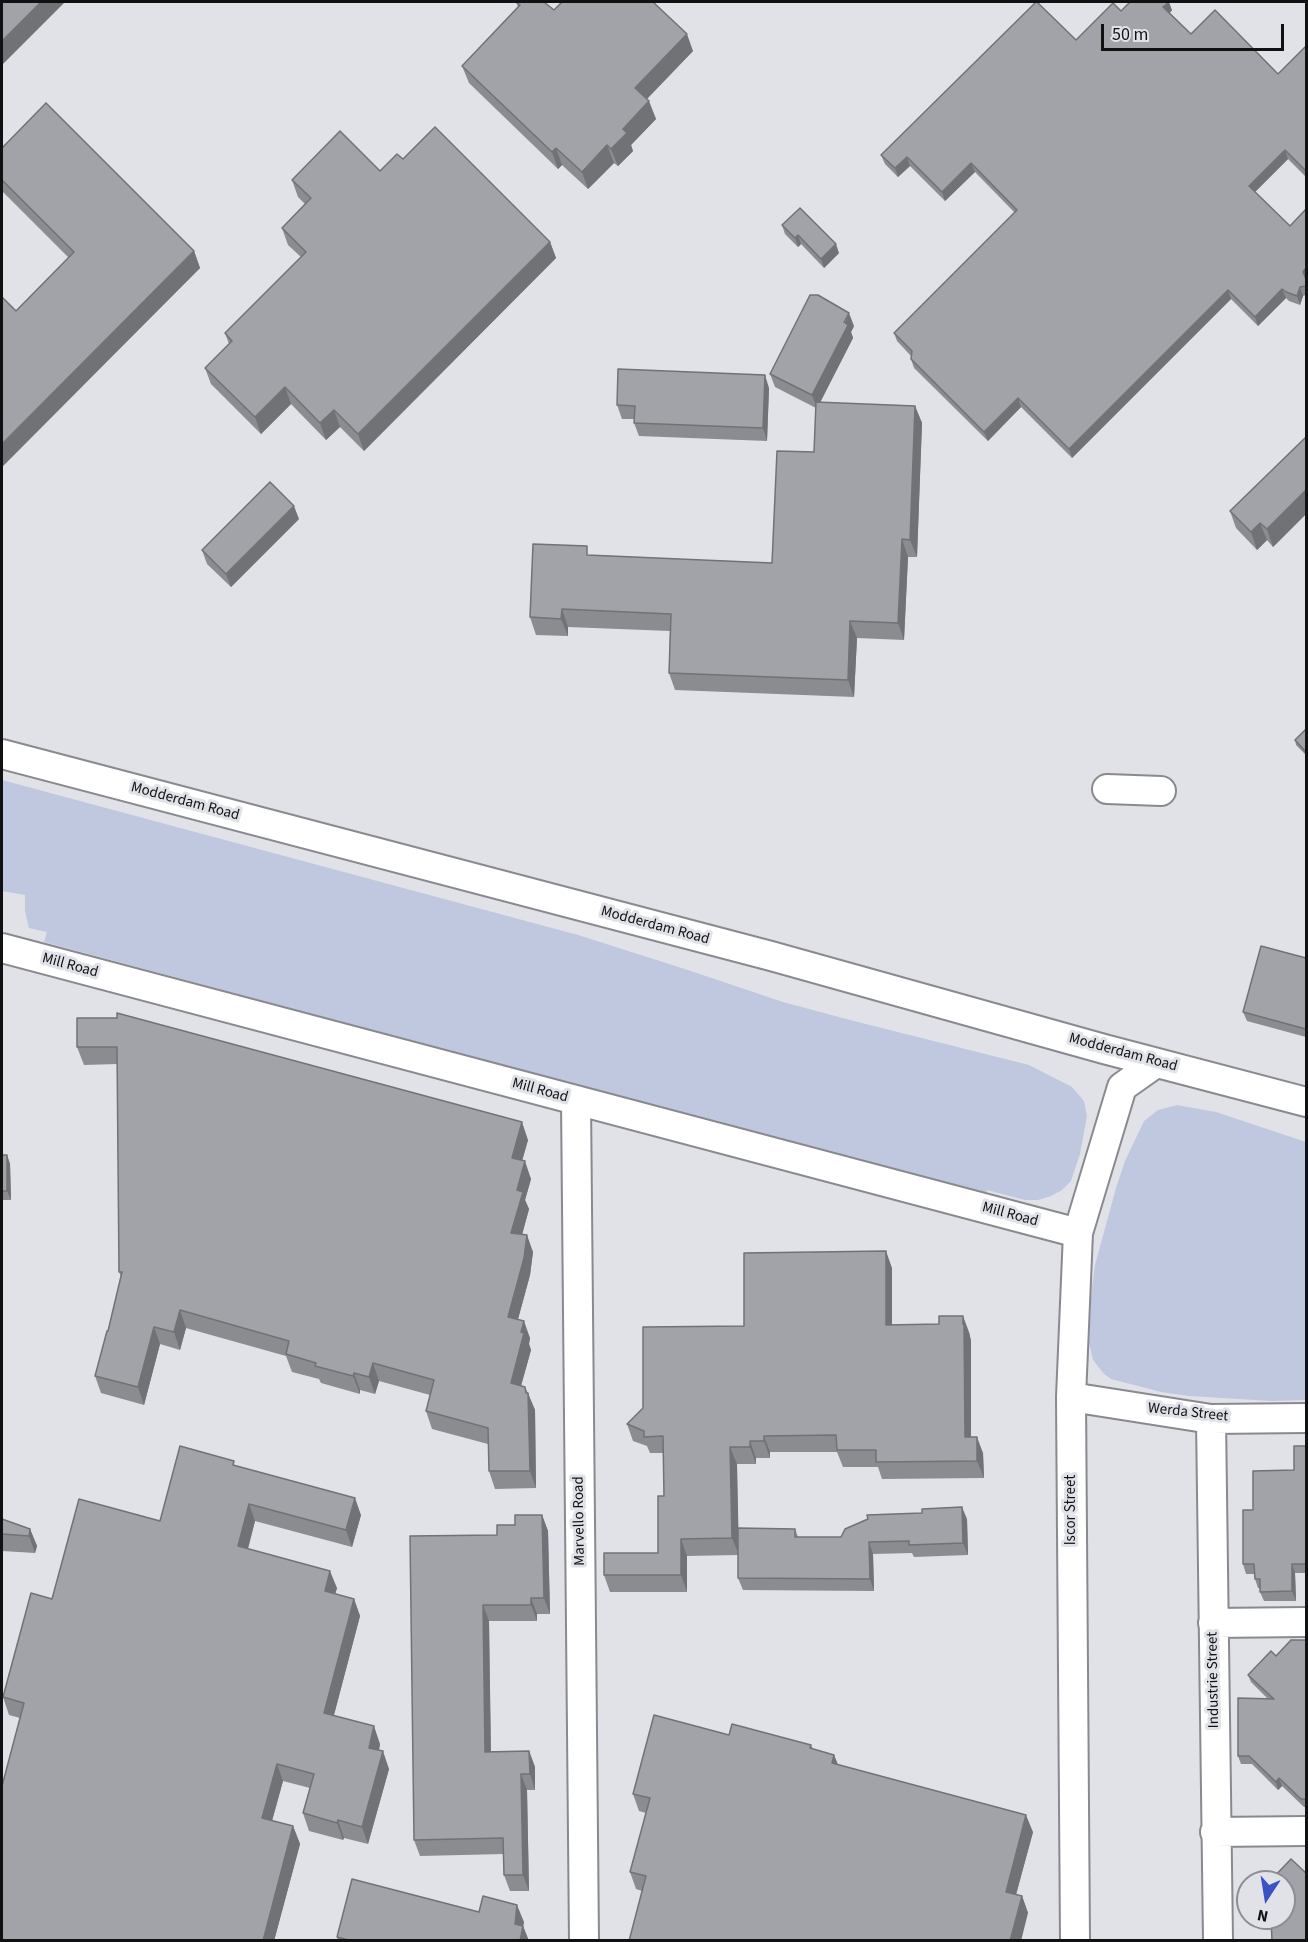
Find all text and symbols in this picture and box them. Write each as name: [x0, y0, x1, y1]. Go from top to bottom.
scale bar: [1104, 12, 1287, 50]
text: 50 m: [1112, 22, 1148, 47]
street label: Modderdam Road: [129, 779, 241, 825]
street label: Modderdam Road: [599, 903, 711, 949]
street label: Mill Road: [40, 950, 100, 982]
street label: Modderdam Road: [1067, 1030, 1179, 1076]
street label: Mill Road: [510, 1075, 570, 1107]
street label: Mill Road: [980, 1199, 1040, 1231]
street label: Werda Street: [1147, 1400, 1229, 1426]
street label: Iscor Street: [1063, 1475, 1081, 1545]
street label: Marvello Road: [570, 1476, 590, 1566]
street label: Industrie Street: [1204, 1632, 1224, 1728]
north arrow: [1236, 1870, 1296, 1930]
text: N: [1255, 1904, 1270, 1928]

